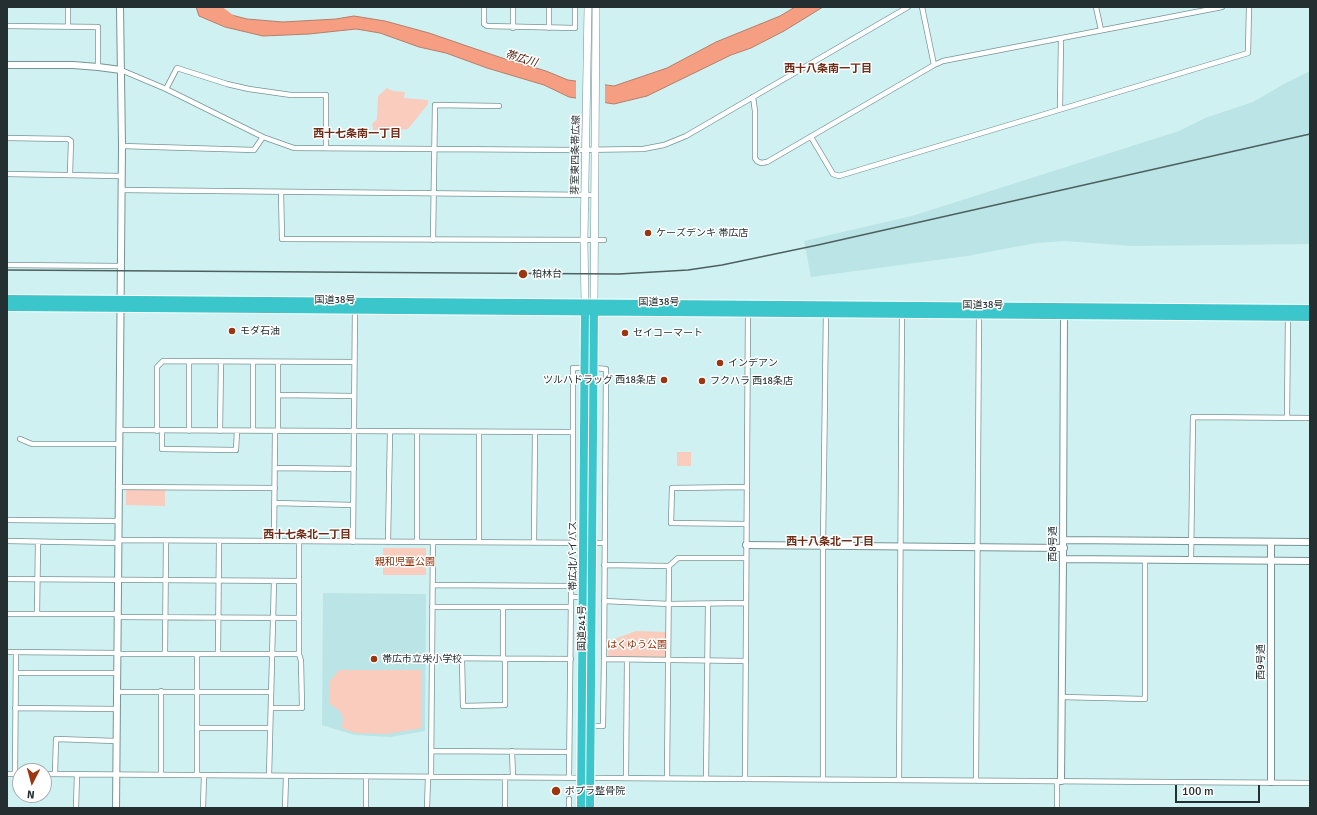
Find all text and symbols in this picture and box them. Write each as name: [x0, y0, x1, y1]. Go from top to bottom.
water label: 帯広川: [503, 48, 539, 70]
district label: 西十八条南一丁目: [784, 62, 872, 76]
street label: 芽室東四条帯広線: [569, 115, 583, 195]
district label: 西十七条南一丁目: [313, 127, 401, 141]
place label: ケーズデンキ 帯広店: [656, 227, 748, 239]
marker: ケーズデンキ 帯広店: [643, 228, 653, 238]
marker: 柏林台: [517, 268, 529, 280]
place label: 柏林台: [532, 268, 562, 280]
street label: 国道38号: [315, 294, 355, 306]
street label: 国道38号: [639, 296, 679, 308]
street label: 国道38号: [963, 299, 1003, 311]
place label: モダ石油: [240, 325, 280, 337]
marker: モダ石油: [227, 326, 237, 336]
place label: セイコーマート: [633, 327, 703, 339]
marker: セイコーマート: [620, 328, 630, 338]
place label: インデアン: [728, 357, 778, 369]
marker: インデアン: [715, 358, 725, 368]
place label: ツルハドラッグ 西18条店: [543, 374, 656, 386]
marker: ツルハドラッグ 西18条店: [659, 375, 669, 385]
place label: フクハラ 西18条店: [710, 375, 793, 387]
marker: フクハラ 西18条店: [697, 376, 707, 386]
street label: 帯広北バイパス: [567, 521, 579, 591]
street label: 西8号通: [1047, 526, 1059, 562]
district label: 西十七条北一丁目: [263, 528, 351, 542]
district label: 西十八条北一丁目: [786, 535, 874, 549]
park label: 親和児童公園: [375, 556, 435, 568]
street label: 国道241号: [576, 605, 588, 651]
park label: はくゆう公園: [607, 639, 667, 651]
street label: 西9号通: [1255, 644, 1267, 680]
place label: 帯広市立栄小学校: [382, 653, 462, 665]
marker: 帯広市立栄小学校: [369, 654, 379, 664]
north arrow: [12, 763, 52, 803]
scale bar: [1177, 777, 1262, 803]
text: 100 m: [1182, 784, 1214, 799]
marker: ポプラ整骨院: [550, 785, 562, 797]
place label: ポプラ整骨院: [565, 785, 625, 797]
text: N: [26, 788, 35, 801]

